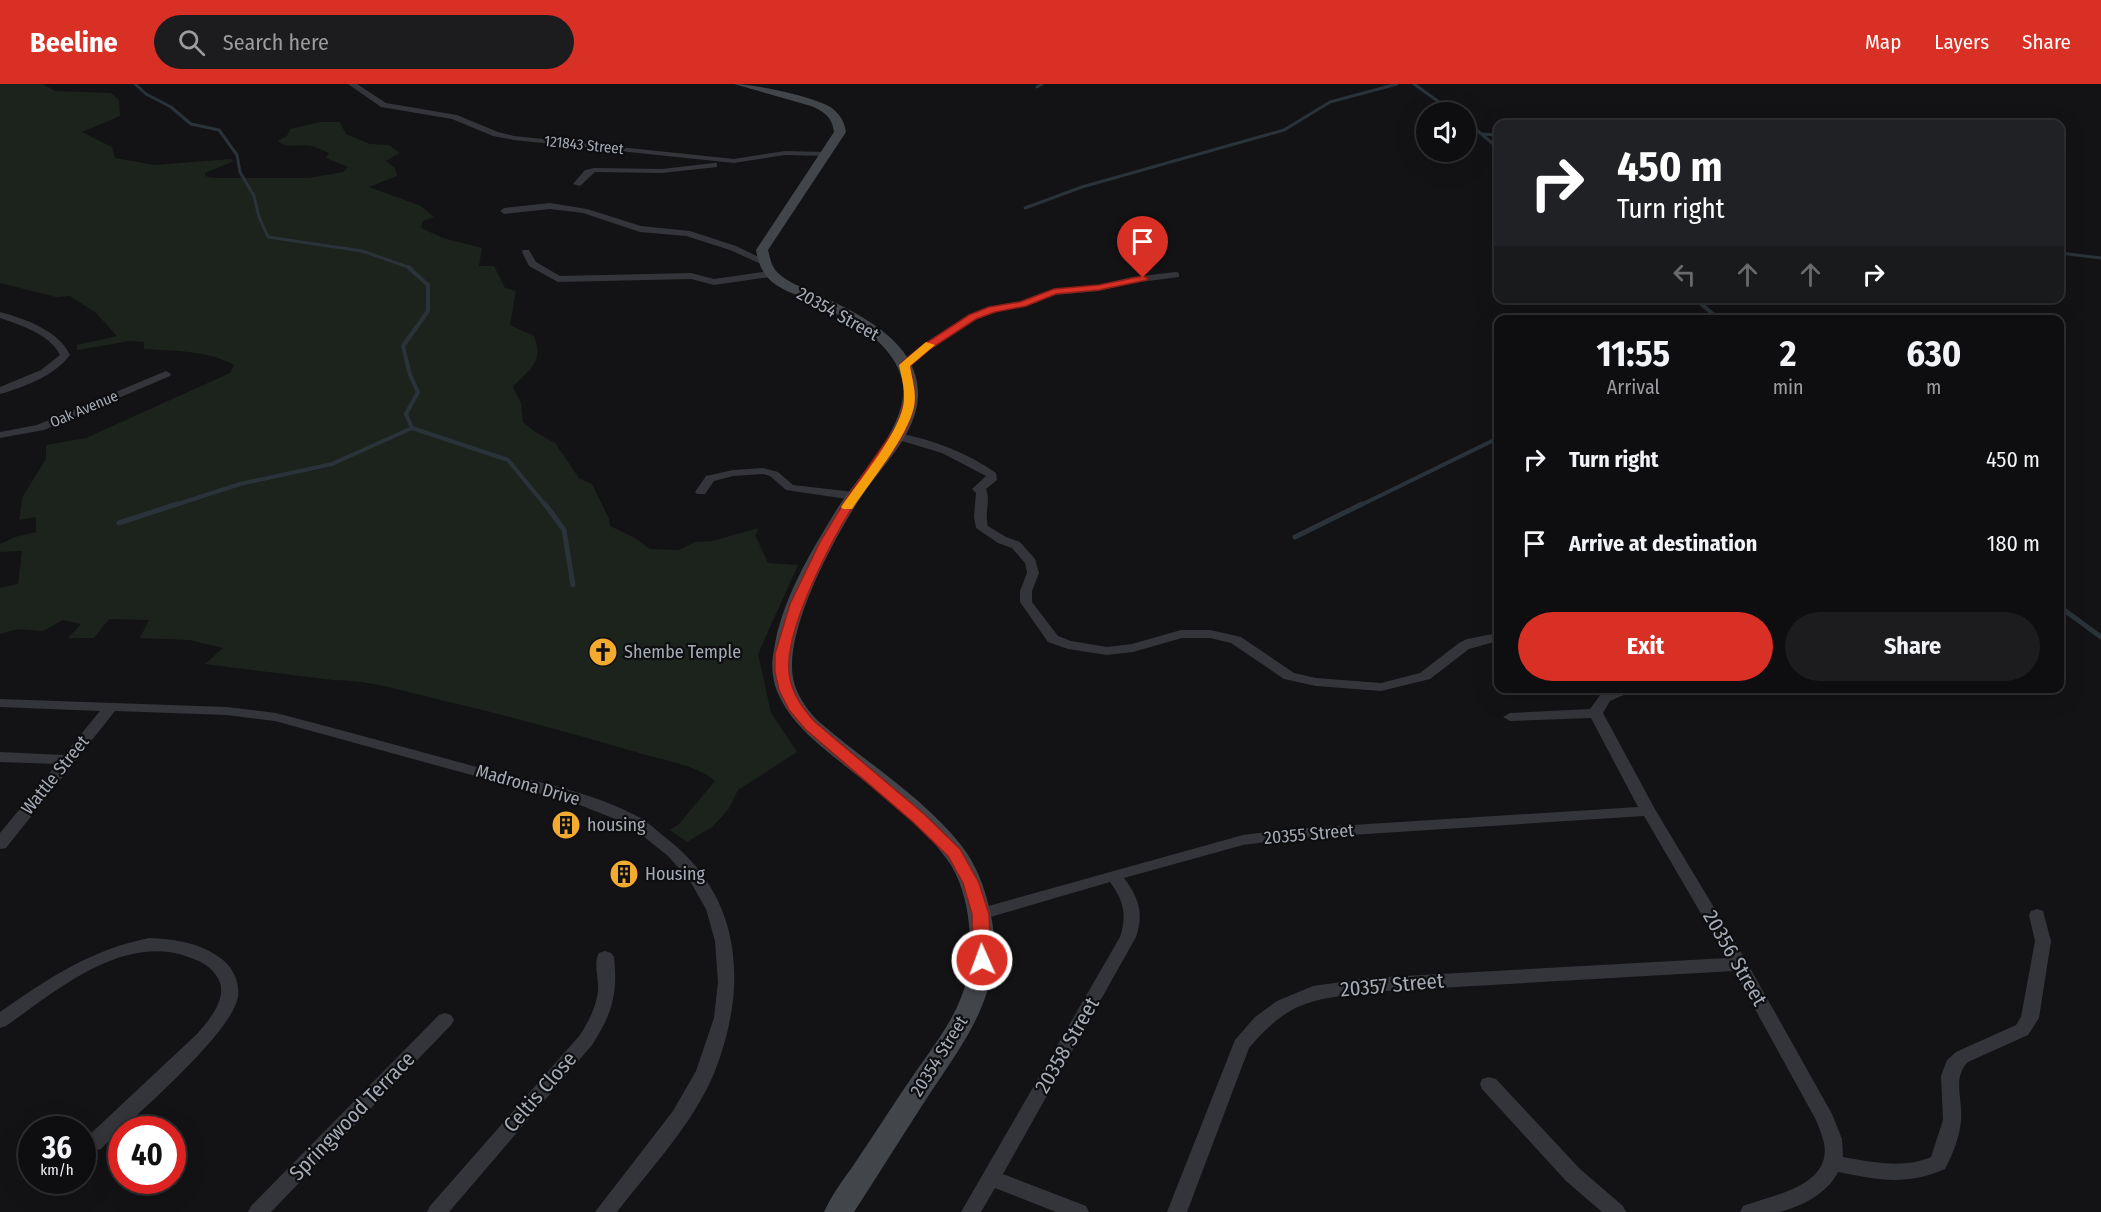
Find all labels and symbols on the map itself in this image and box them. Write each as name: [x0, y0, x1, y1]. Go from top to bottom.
street label: 121843 Street: [543, 132, 625, 158]
pin: [1117, 216, 1168, 278]
street label: 20354 Street: [793, 282, 883, 346]
street label: Oak Avenue: [47, 387, 121, 431]
church icon: Shembe Temple: [587, 636, 619, 668]
place label: Shembe Temple: [624, 641, 741, 663]
street label: Wattle Street: [16, 731, 94, 819]
street label: Madrona Drive: [473, 760, 583, 810]
building icon: housing: [550, 809, 582, 841]
place label: housing: [587, 814, 646, 836]
street label: 20355 Street: [1263, 819, 1355, 849]
building icon: Housing: [608, 858, 640, 890]
place label: Housing: [645, 863, 705, 885]
street label: 20356 Street: [1697, 906, 1773, 1011]
position arrow: [950, 928, 1014, 992]
street label: 20357 Street: [1339, 968, 1445, 1002]
street label: 20358 Street: [1029, 992, 1105, 1097]
street label: 20354 Street: [906, 1012, 972, 1100]
street label: Springwood Terrace: [284, 1046, 420, 1186]
street label: Celtis Close: [498, 1046, 582, 1138]
speed limit sign: 40: [108, 1116, 186, 1194]

